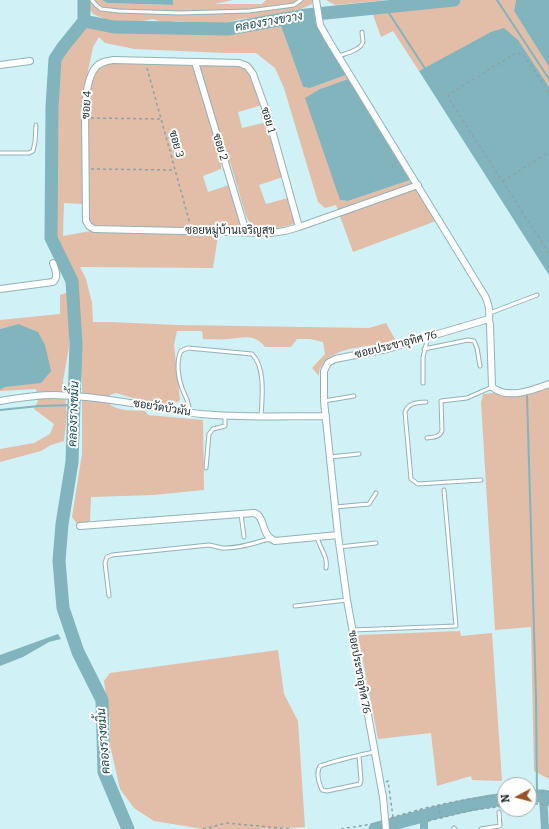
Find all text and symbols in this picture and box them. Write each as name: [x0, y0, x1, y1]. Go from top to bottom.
water label: คลองรางขวาง: [234, 9, 304, 35]
street label: ซอย 4: [79, 90, 95, 120]
street label: ซอย 1: [258, 106, 278, 134]
street label: ซอย 3: [166, 129, 186, 159]
street label: ซอย 2: [210, 132, 230, 162]
street label: ซอยหมู่บ้านเจริญสุข: [185, 224, 275, 238]
street label: ซอยประชาอุทิศ 76: [354, 328, 438, 362]
water label: คลองรางขมิ้น: [66, 381, 82, 447]
street label: ซอยวัดบัวผัน: [132, 397, 192, 419]
street label: ซอยประชาอุทิศ 76: [345, 629, 373, 715]
water label: คลองรางขมิ้น: [95, 708, 113, 774]
north arrow: [497, 777, 537, 817]
text: N: [499, 793, 513, 803]

